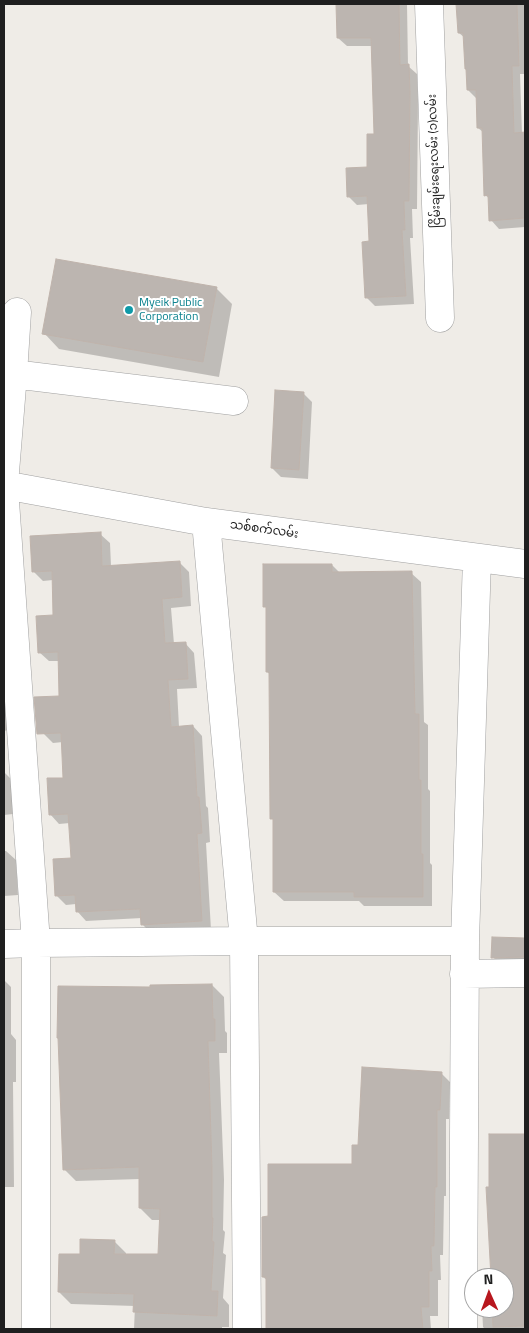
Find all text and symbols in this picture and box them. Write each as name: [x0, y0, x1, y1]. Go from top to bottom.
street label: ငြိမ်းချမ်းရေးလမ်း (၁)လမ်း: [425, 94, 445, 228]
place label: Myeik Public Corporation: [139, 296, 202, 324]
marker: Myeik Public Corporation: [123, 304, 135, 316]
street label: သစ်စက်လမ်း: [229, 518, 299, 542]
north arrow: [464, 1268, 514, 1318]
text: N: [483, 1268, 494, 1289]

